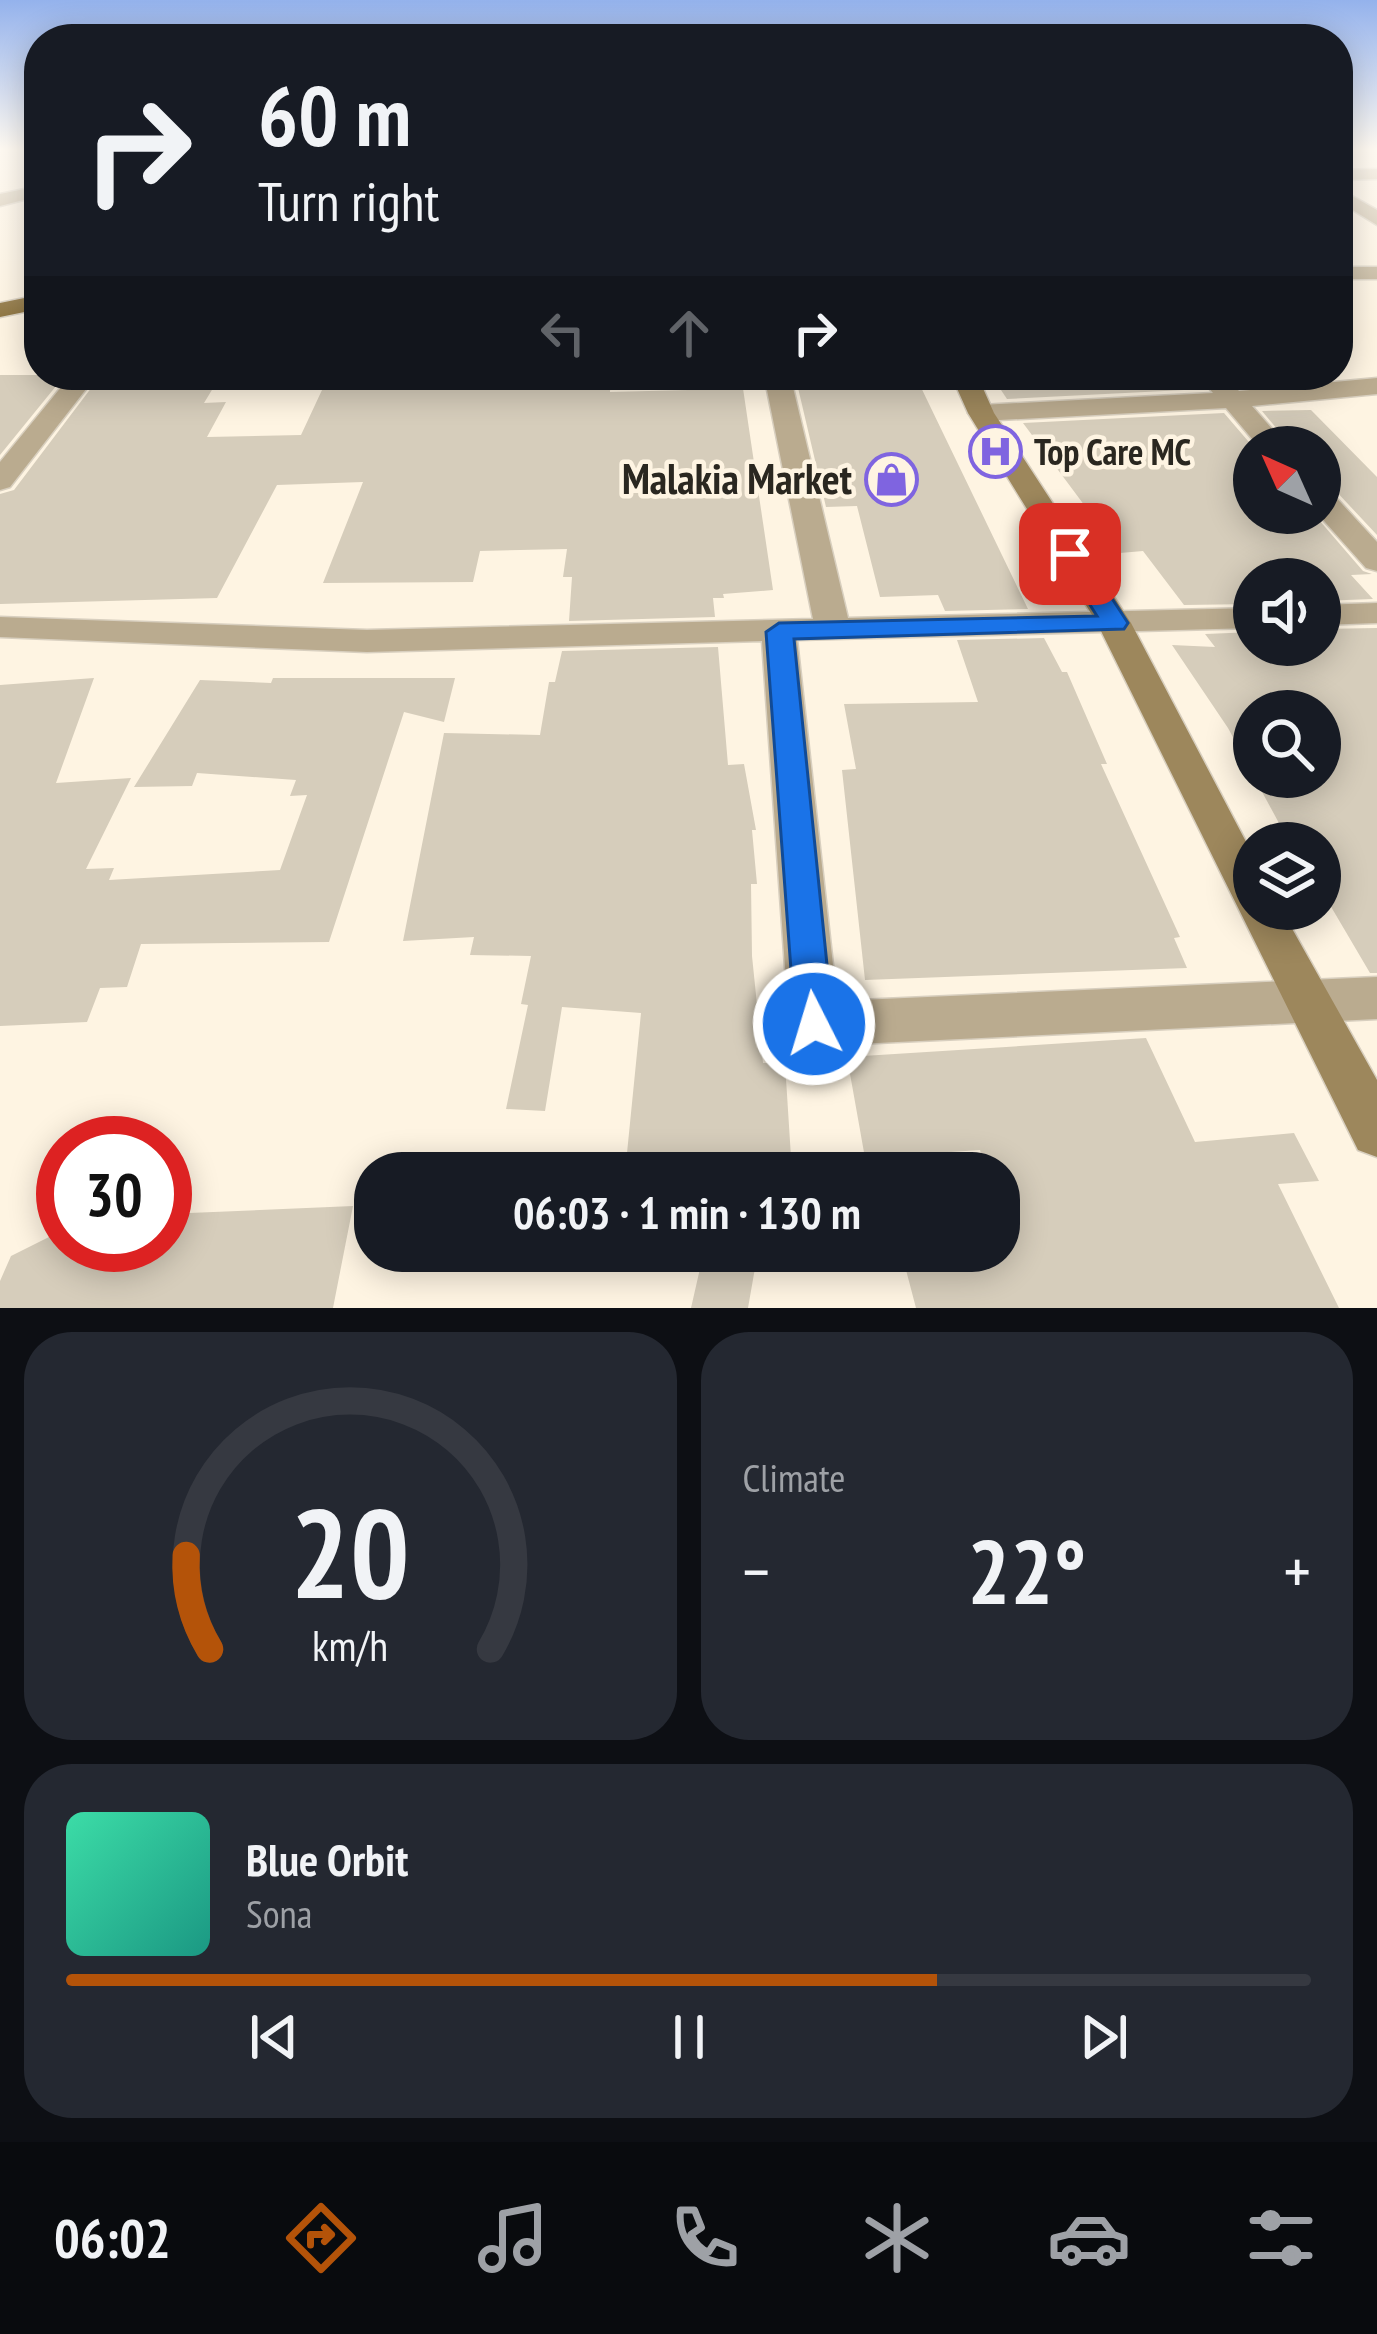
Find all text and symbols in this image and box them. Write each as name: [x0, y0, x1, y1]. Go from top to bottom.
text: 60 m: [258, 60, 411, 169]
icon: right: [60, 72, 216, 228]
text: Turn right: [258, 166, 439, 236]
icon: left: [530, 300, 596, 366]
icon: ahead: [656, 300, 722, 366]
icon: right: [782, 300, 848, 366]
hospital icon: Top Care MC: [967, 424, 1023, 480]
north arrow: [1233, 426, 1341, 534]
map controls: [1233, 426, 1341, 930]
place label: Top Care MC: [1034, 428, 1191, 475]
place label: Malakia Market: [622, 451, 852, 506]
shop icon: Malakia Market: [863, 451, 919, 507]
pin: [1019, 503, 1121, 605]
icon: arrive: [1037, 521, 1103, 587]
button: sound: [1233, 558, 1341, 666]
button: search: [1233, 690, 1341, 798]
button: layers: [1233, 822, 1341, 930]
position arrow: [751, 961, 877, 1087]
speed limit sign: 30: [36, 1116, 192, 1272]
text: 06:03 · 1 min · 130 m: [513, 1183, 861, 1241]
text: Climate: [743, 1452, 845, 1503]
text: 20: [291, 1471, 410, 1632]
text: 22°: [967, 1512, 1086, 1629]
text: −: [743, 1528, 770, 1613]
text: +: [1284, 1528, 1311, 1613]
text: km/h: [312, 1617, 388, 1673]
text: Blue Orbit: [246, 1830, 408, 1888]
text: Sona: [246, 1888, 312, 1939]
icon: previous: [241, 2004, 307, 2070]
icon: pause: [656, 2004, 722, 2070]
icon: next: [1071, 2004, 1137, 2070]
icon: directions: [279, 2196, 363, 2280]
icon: music: [471, 2196, 555, 2280]
icon: phone: [663, 2196, 747, 2280]
icon: climate: [855, 2196, 939, 2280]
icon: car: [1047, 2196, 1131, 2280]
icon: filters: [1239, 2196, 1323, 2280]
text: 06:02: [54, 2203, 171, 2273]

